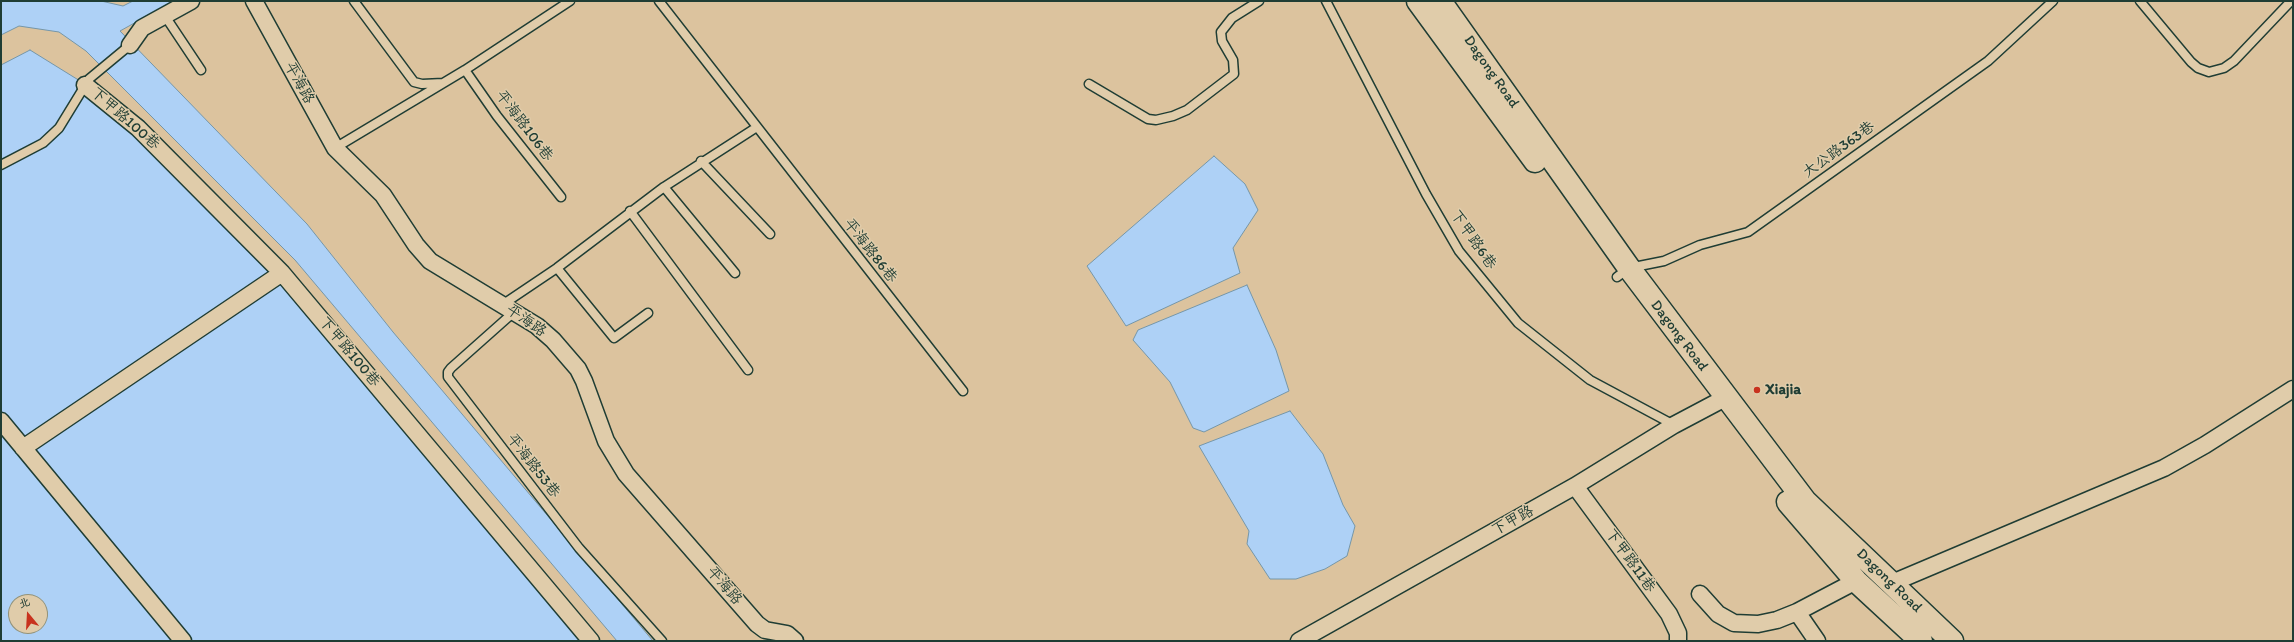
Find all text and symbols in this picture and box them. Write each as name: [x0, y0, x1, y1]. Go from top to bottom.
street label: Dagong Road: [1459, 32, 1523, 112]
street label: 平海路: [280, 59, 318, 107]
street label: 下甲路100巷: [87, 84, 163, 154]
street label: 平海路106巷: [491, 87, 557, 165]
street label: 大公路363巷: [1800, 118, 1878, 182]
street label: 下甲路6巷: [1446, 207, 1500, 273]
street label: 平海路86巷: [839, 215, 901, 287]
street label: Dagong Road: [1646, 297, 1712, 375]
street label: 平海路: [502, 301, 550, 341]
street label: 下甲路100巷: [315, 313, 383, 391]
place label: Xiajia: [1765, 381, 1801, 399]
marker: Xiajia: [1752, 385, 1762, 395]
street label: 平海路53巷: [502, 430, 564, 502]
street label: 下甲路: [1489, 502, 1537, 540]
street label: 下甲路11巷: [1601, 526, 1659, 596]
street label: Dagong Road: [1852, 545, 1926, 617]
street label: 平海路: [702, 563, 746, 609]
north arrow: [8, 594, 48, 634]
text: 北: [17, 595, 32, 611]

